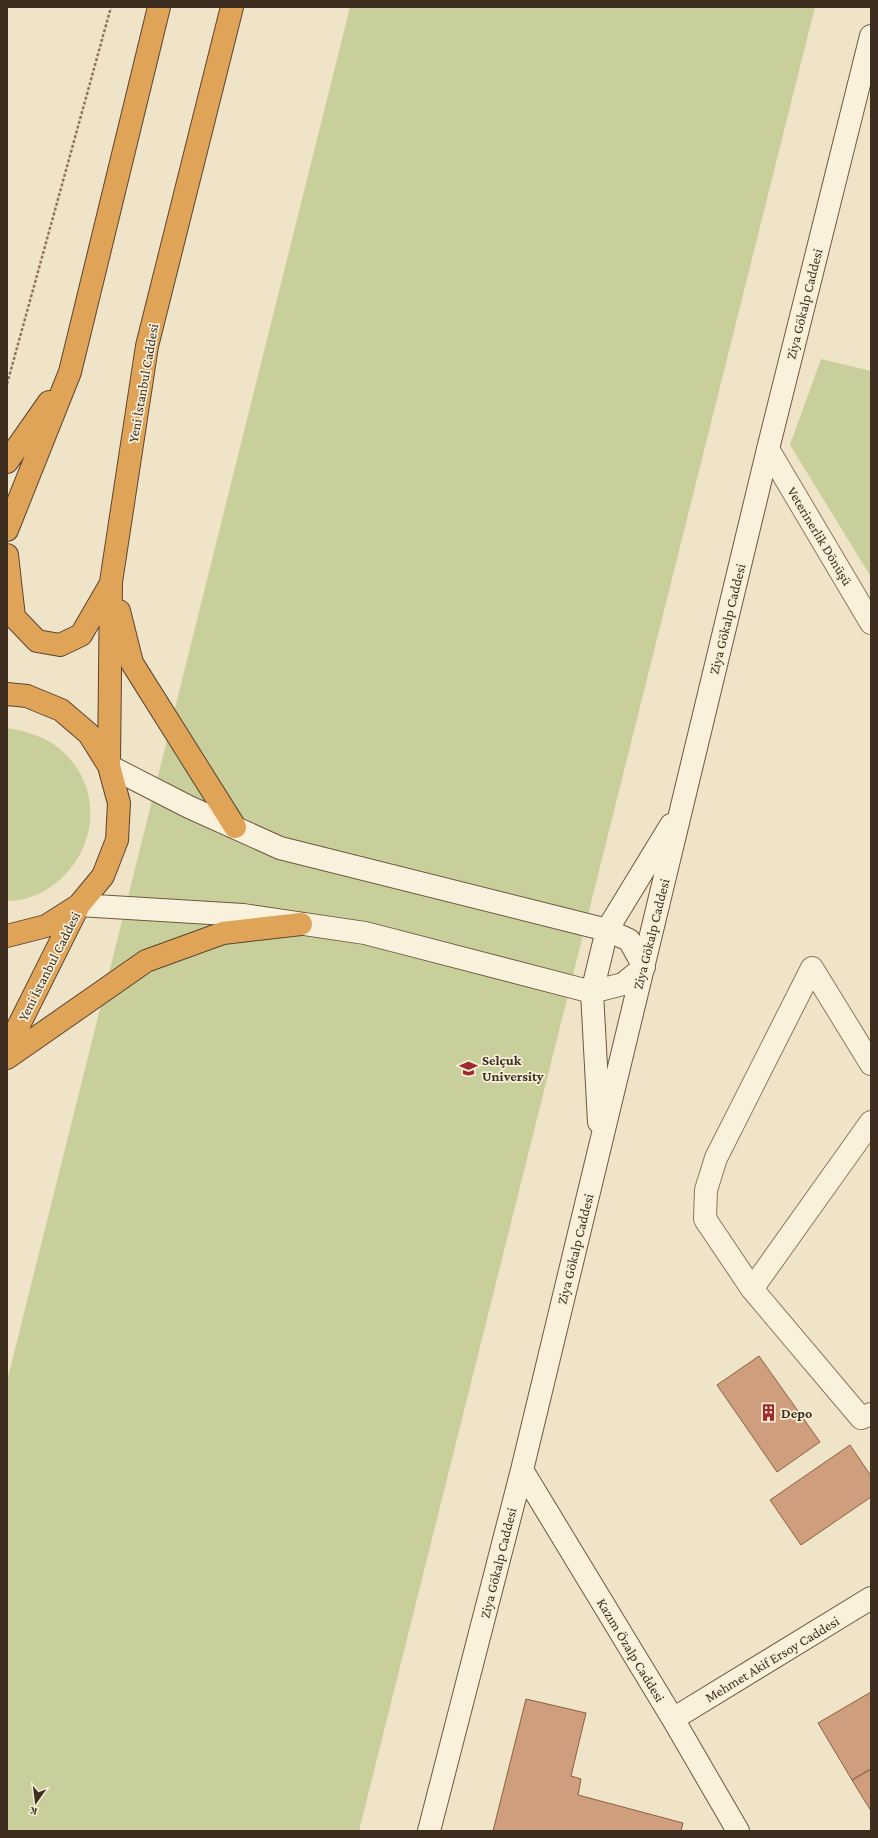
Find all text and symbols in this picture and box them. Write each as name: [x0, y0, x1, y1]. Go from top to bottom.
street label: Ziya Gökalp Caddesi: [782, 247, 826, 361]
street label: Yeni İstanbul Caddesi: [125, 322, 161, 444]
street label: Veterinerlik Dönüşü: [784, 484, 856, 589]
street label: Ziya Gökalp Caddesi: [705, 562, 749, 676]
street label: Ziya Gökalp Caddesi: [629, 877, 673, 991]
street label: Yeni İstanbul Caddesi: [15, 908, 84, 1023]
place label: Selçuk University: [482, 1052, 544, 1084]
school or university icon: Selçuk University: [459, 1058, 479, 1078]
street label: Ziya Gökalp Caddesi: [553, 1192, 597, 1306]
building icon: Depo: [758, 1403, 778, 1423]
place label: Depo: [781, 1405, 812, 1421]
street label: Ziya Gökalp Caddesi: [476, 1506, 520, 1620]
street label: Kazım Özalp Caddesi: [594, 1595, 668, 1705]
street label: Mehmet Akif Ersoy Caddesi: [702, 1612, 842, 1705]
north arrow: [16, 1782, 56, 1822]
text: K: [28, 1805, 38, 1818]

